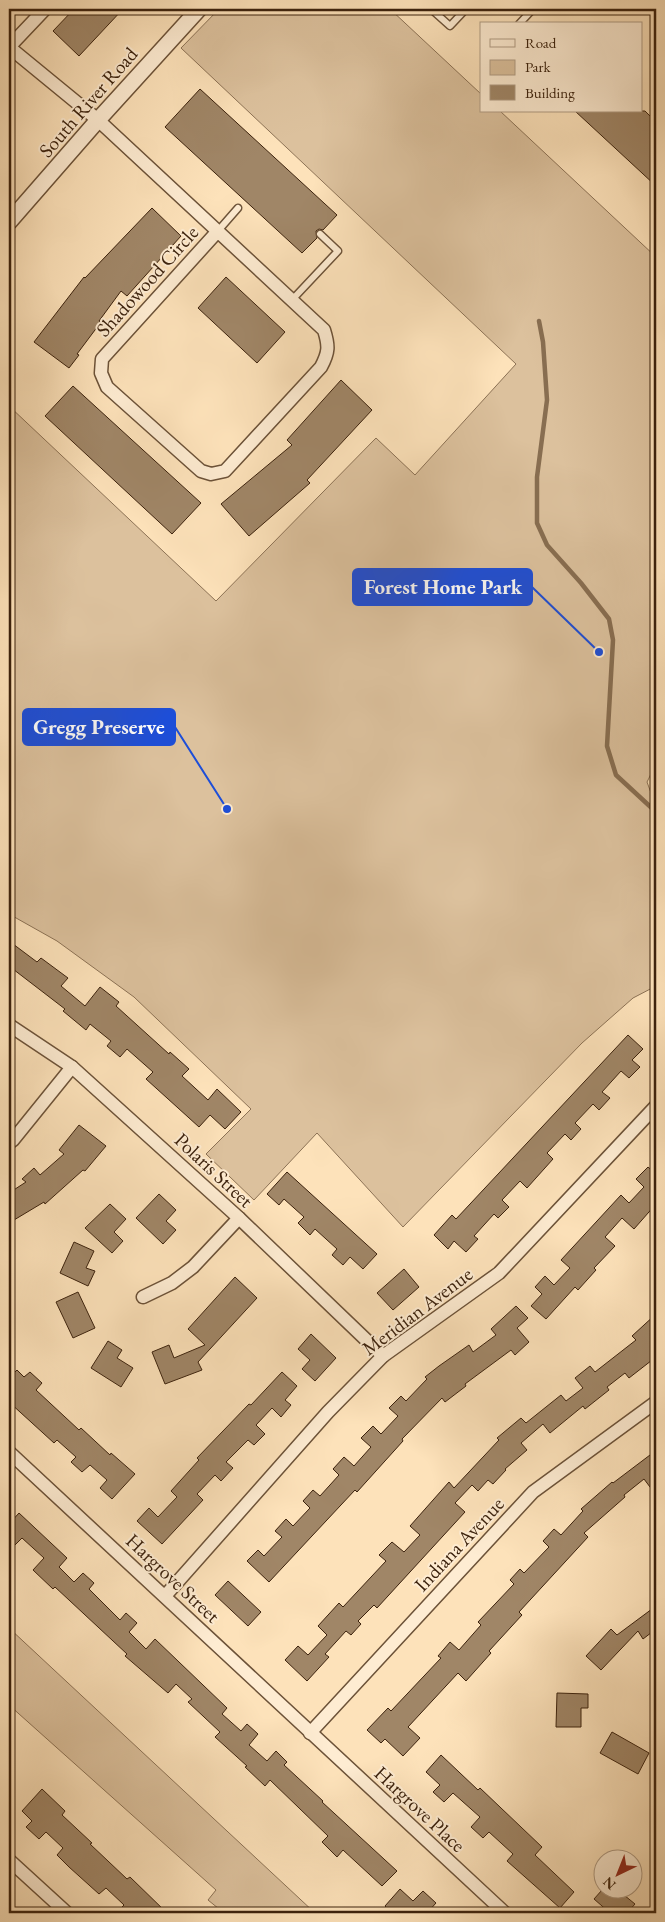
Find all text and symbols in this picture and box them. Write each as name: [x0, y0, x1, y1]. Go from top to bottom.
legend: [480, 22, 642, 112]
text: Road: [525, 33, 557, 52]
street label: South River Road: [33, 41, 144, 163]
text: Park: [525, 57, 552, 76]
text: Building: [525, 83, 575, 102]
street label: Shadowood Circle: [90, 220, 204, 342]
callout: Forest Home Park: [353, 569, 532, 605]
text: Forest Home Park: [364, 573, 523, 600]
callout: Gregg Preserve: [23, 709, 175, 745]
text: Gregg Preserve: [33, 713, 165, 740]
street label: Polaris Street: [169, 1127, 259, 1214]
street label: Meridian Avenue: [356, 1261, 478, 1361]
street label: Indiana Avenue: [408, 1491, 510, 1597]
street label: Hargrove Street: [120, 1528, 226, 1629]
street label: Hargrove Place: [369, 1760, 471, 1858]
north arrow: [592, 1850, 642, 1900]
text: N: [598, 1873, 619, 1894]

